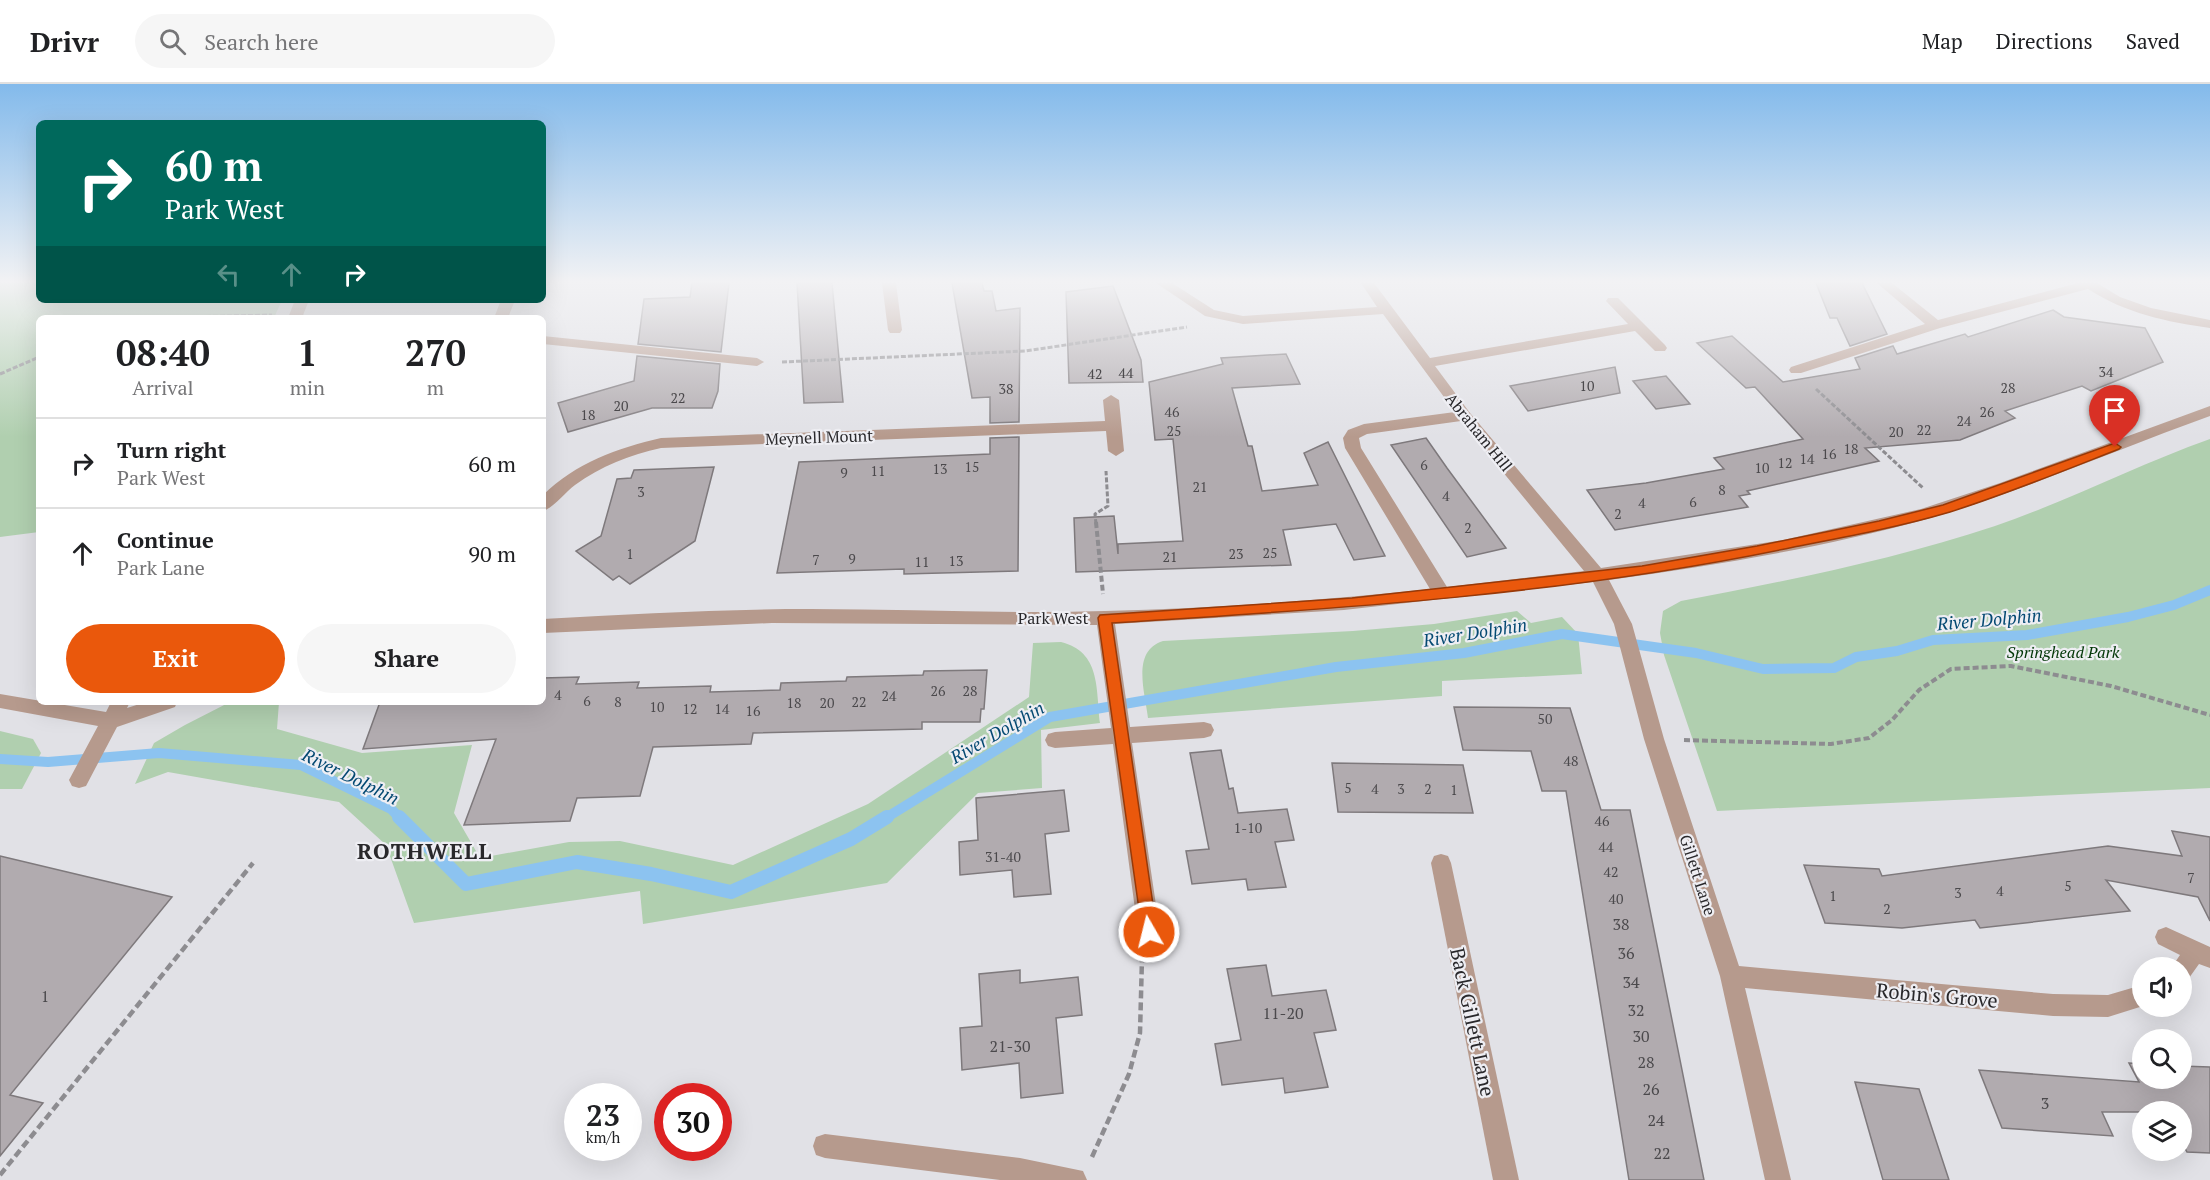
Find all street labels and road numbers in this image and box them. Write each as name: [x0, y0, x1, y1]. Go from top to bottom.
street label: Abraham Hill: [1441, 388, 1518, 476]
street label: Meynell Mount: [765, 424, 873, 450]
street label: Park West: [1018, 607, 1088, 629]
street label: Gillett Lane: [1675, 832, 1721, 918]
street label: Back Gillett Lane: [1444, 945, 1502, 1099]
street label: Robin's Grove: [1875, 976, 1999, 1014]

